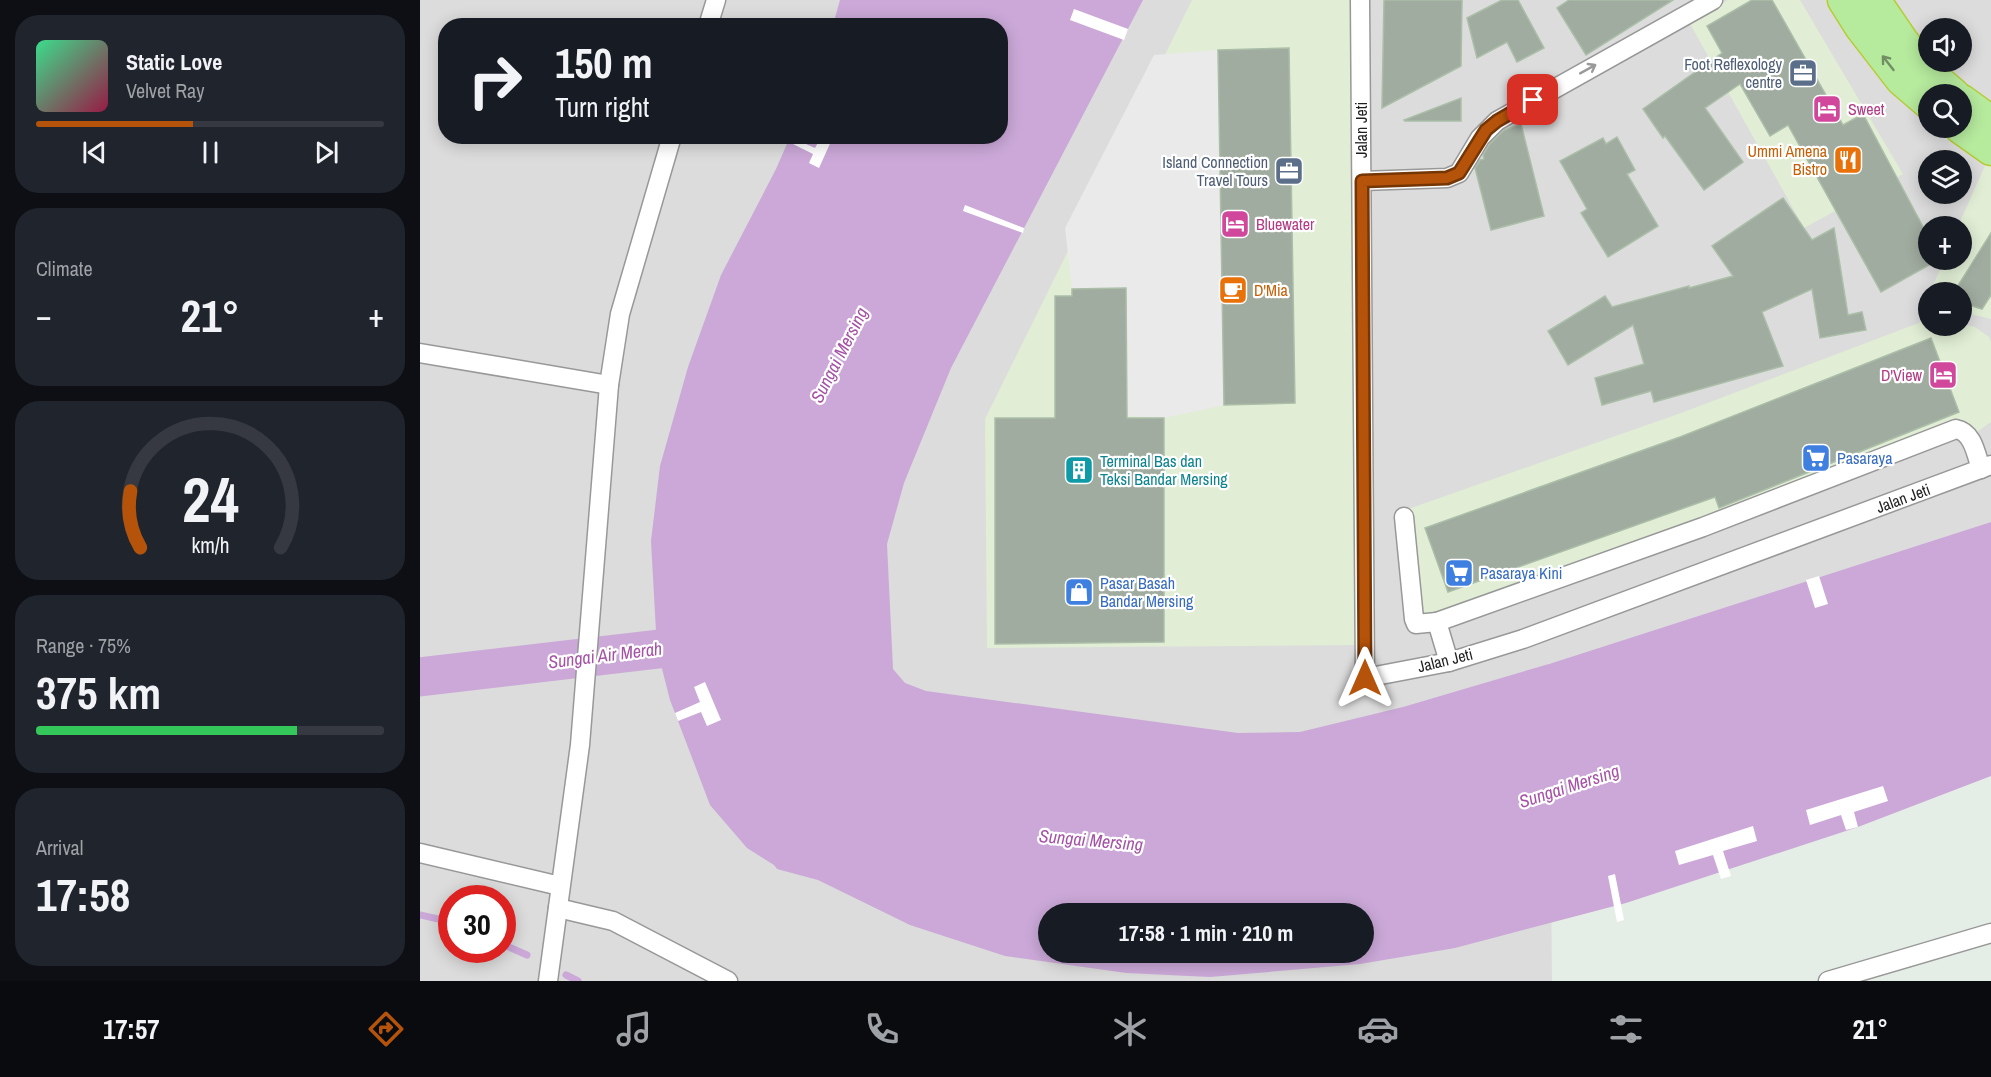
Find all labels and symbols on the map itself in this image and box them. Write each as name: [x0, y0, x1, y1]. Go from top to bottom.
place label: Foot Reflexology centre: [1684, 53, 1782, 93]
one-way arrow: [1881, 55, 1894, 71]
office icon: Foot Reflexology centre: [1787, 57, 1819, 89]
one-way arrow: [1579, 63, 1596, 75]
pin: [1507, 74, 1558, 125]
hotel icon: Sweet: [1811, 93, 1843, 125]
place label: Sweet: [1848, 98, 1885, 120]
street label: Jalan Jeti: [1350, 102, 1372, 158]
place label: Ummi Amena Bistro: [1748, 140, 1828, 180]
restaurant icon: Ummi Amena Bistro: [1832, 144, 1864, 176]
place label: Island Connection Travel Tours: [1162, 151, 1268, 191]
office icon: Island Connection Travel Tours: [1273, 155, 1305, 187]
hotel icon: Bluewater: [1219, 208, 1251, 240]
place label: Bluewater: [1256, 213, 1315, 235]
cafe icon: D'Mia: [1217, 274, 1249, 306]
place label: D'Mia: [1254, 279, 1289, 301]
water label: Sungai Mersing: [804, 303, 874, 407]
hotel icon: D'View: [1927, 359, 1959, 391]
place label: D'View: [1881, 364, 1923, 386]
supermarket icon: Pasaraya: [1800, 442, 1832, 474]
place label: Pasaraya: [1837, 447, 1893, 469]
place label: Terminal Bas dan Teksi Bandar Mersing: [1100, 450, 1228, 490]
building icon: Terminal Bas dan Teksi Bandar Mersing: [1063, 454, 1095, 486]
street label: Jalan Jeti: [1873, 478, 1933, 518]
supermarket icon: Pasaraya Kini: [1443, 557, 1475, 589]
place label: Pasaraya Kini: [1480, 562, 1562, 584]
place label: Pasar Basah Bandar Mersing: [1100, 572, 1194, 612]
shop icon: Pasar Basah Bandar Mersing: [1063, 576, 1095, 608]
water label: Sungai Air Merah: [547, 636, 663, 674]
street label: Jalan Jeti: [1415, 643, 1475, 677]
position arrow: [1333, 646, 1397, 710]
water label: Sungai Mersing: [1516, 758, 1622, 814]
water label: Sungai Mersing: [1038, 823, 1144, 857]
speed limit sign: 30: [438, 885, 516, 963]

